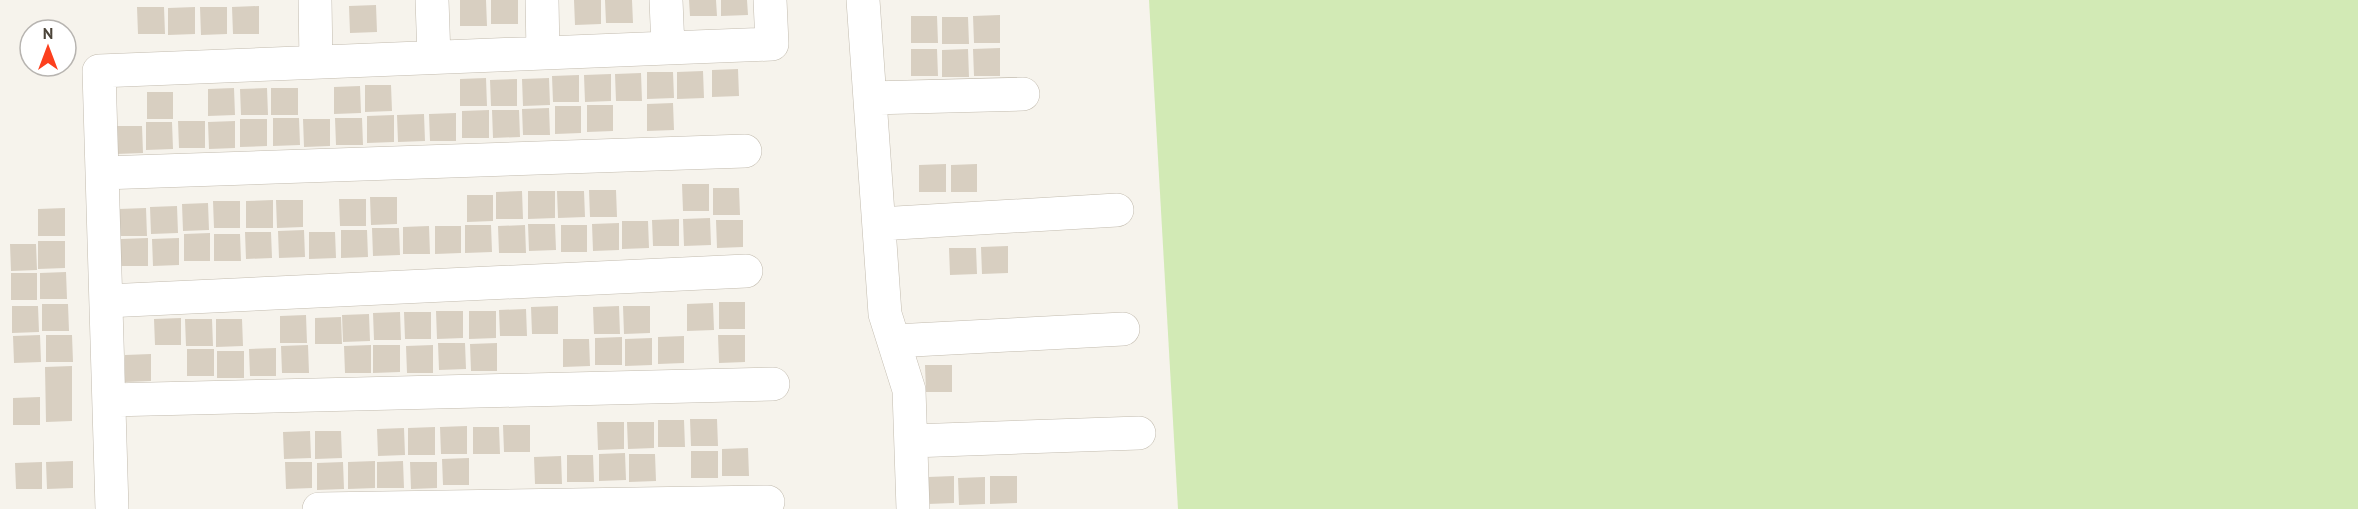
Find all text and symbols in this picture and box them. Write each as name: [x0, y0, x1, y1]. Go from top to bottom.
north arrow: [18, 18, 78, 78]
text: N: [43, 23, 53, 43]

